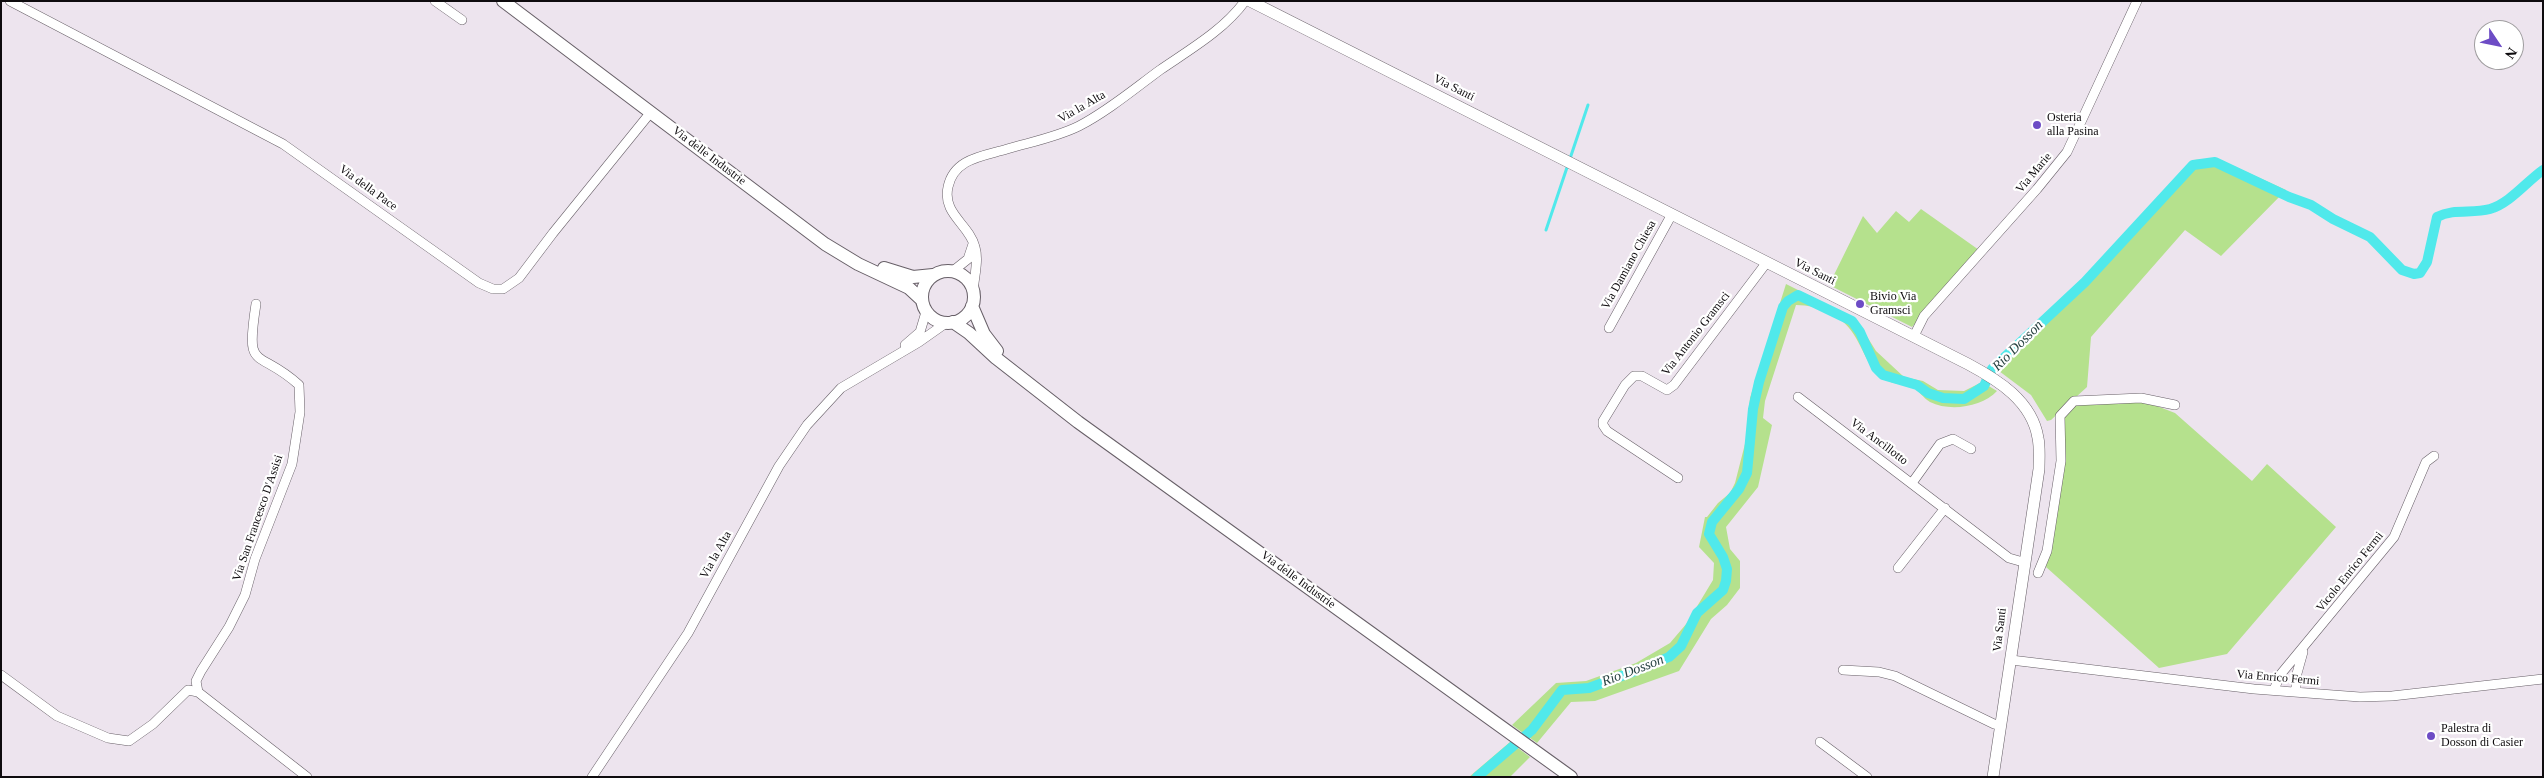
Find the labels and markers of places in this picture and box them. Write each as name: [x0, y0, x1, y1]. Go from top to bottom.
place label: Osteria alla Pasina: [2047, 111, 2099, 139]
marker: Osteria alla Pasina: [2031, 119, 2043, 131]
place label: Bivio Via Gramsci: [1870, 290, 1916, 318]
marker: Bivio Via Gramsci: [1854, 298, 1866, 310]
place label: Palestra di Dosson di Casier: [2441, 722, 2523, 750]
marker: Palestra di Dosson di Casier: [2425, 730, 2437, 742]

